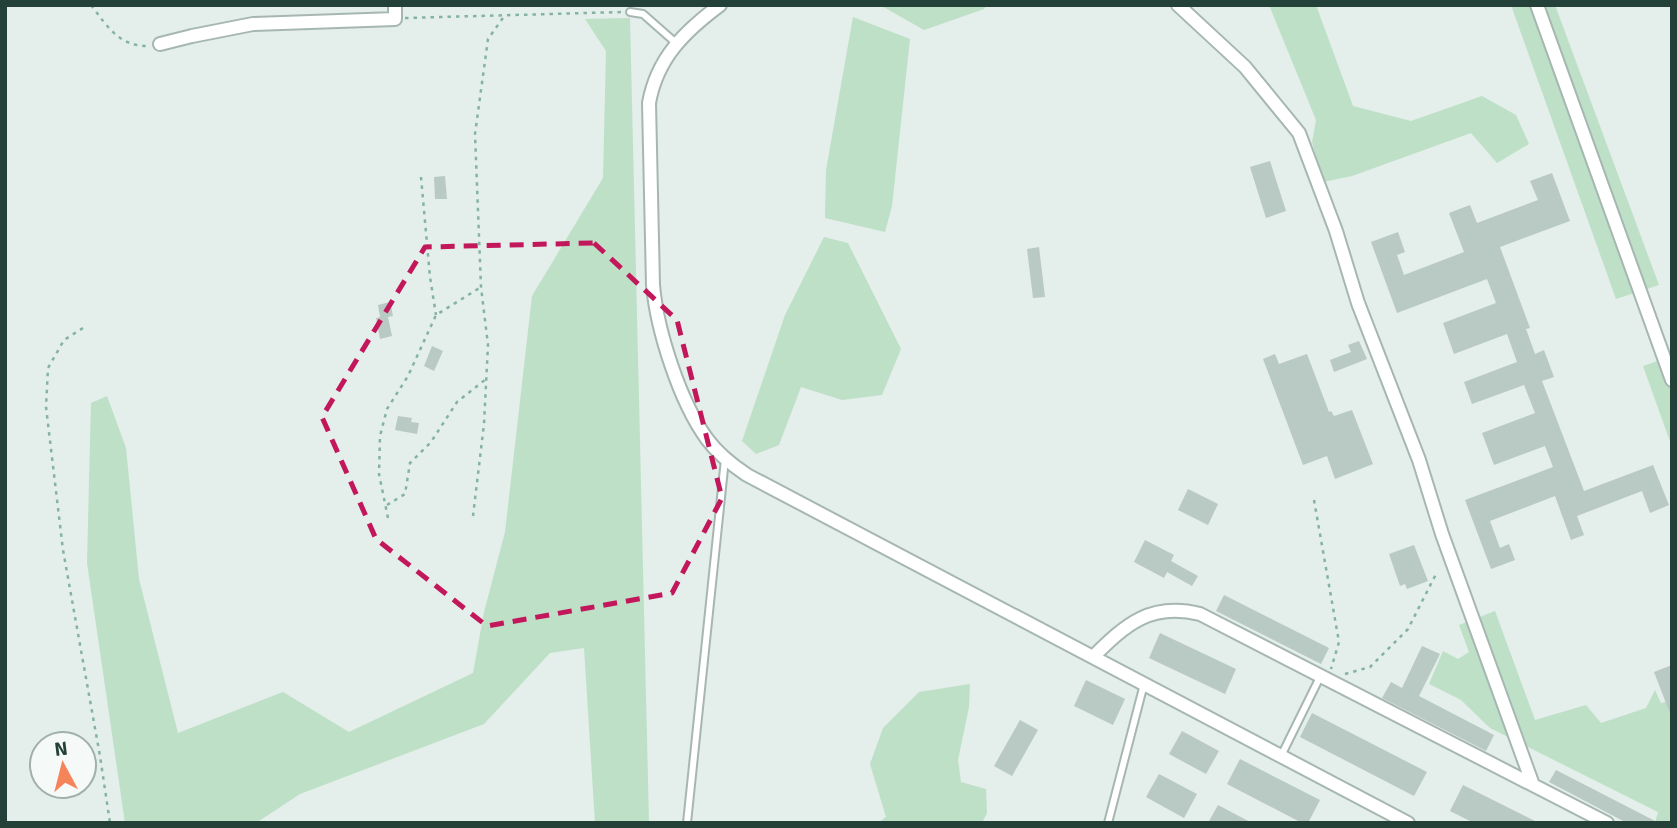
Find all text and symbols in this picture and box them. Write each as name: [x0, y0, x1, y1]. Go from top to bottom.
north arrow: [28, 730, 98, 800]
text: N: [53, 736, 69, 762]

